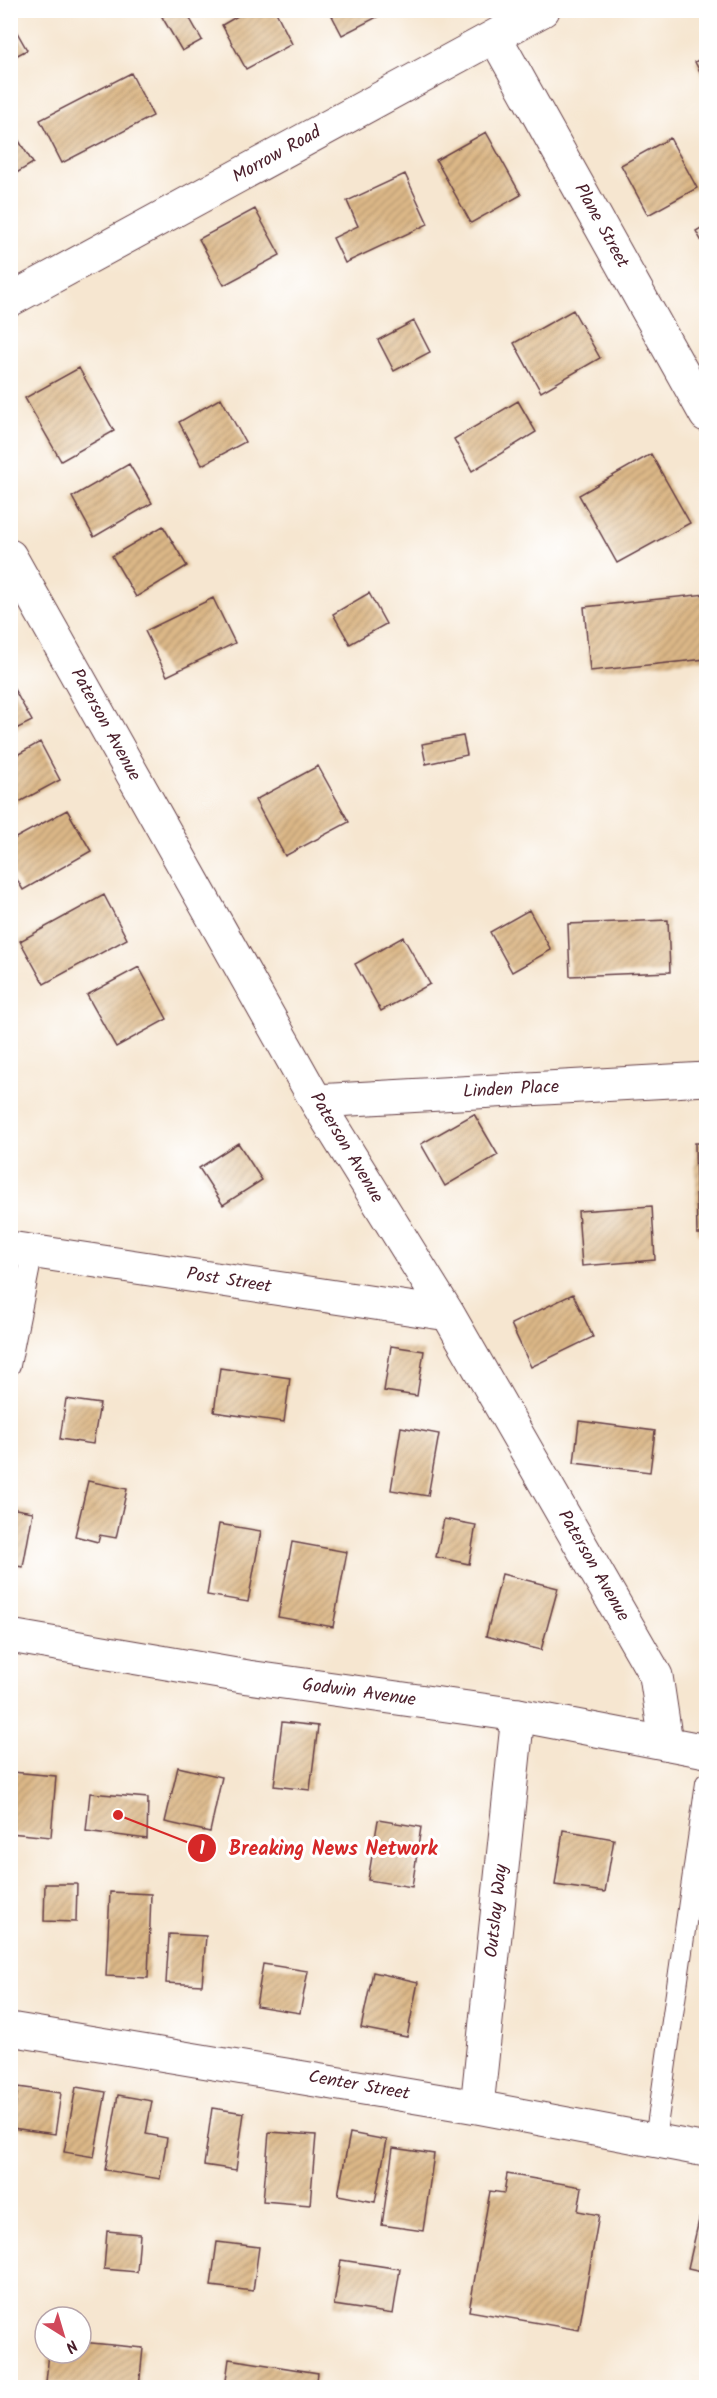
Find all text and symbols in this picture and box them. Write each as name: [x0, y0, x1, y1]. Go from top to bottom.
street label: Morrow Road: [227, 118, 328, 191]
street label: Plane Street: [566, 178, 637, 275]
street label: Paterson Avenue: [62, 663, 148, 787]
street label: Linden Place: [462, 1073, 560, 1107]
street label: Paterson Avenue: [301, 1087, 391, 1209]
street label: Post Street: [185, 1260, 274, 1302]
street label: Paterson Avenue: [549, 1505, 637, 1627]
street label: Godwin Avenue: [300, 1671, 418, 1715]
callout: Breaking News Network: [187, 1829, 449, 1867]
text: Breaking News Network: [229, 1834, 438, 1866]
text: 1: [199, 1835, 205, 1864]
street label: Outslay Way: [478, 1862, 516, 1959]
street label: Center Street: [306, 2063, 413, 2109]
north arrow: [33, 2305, 93, 2365]
text: N: [60, 2333, 83, 2359]

